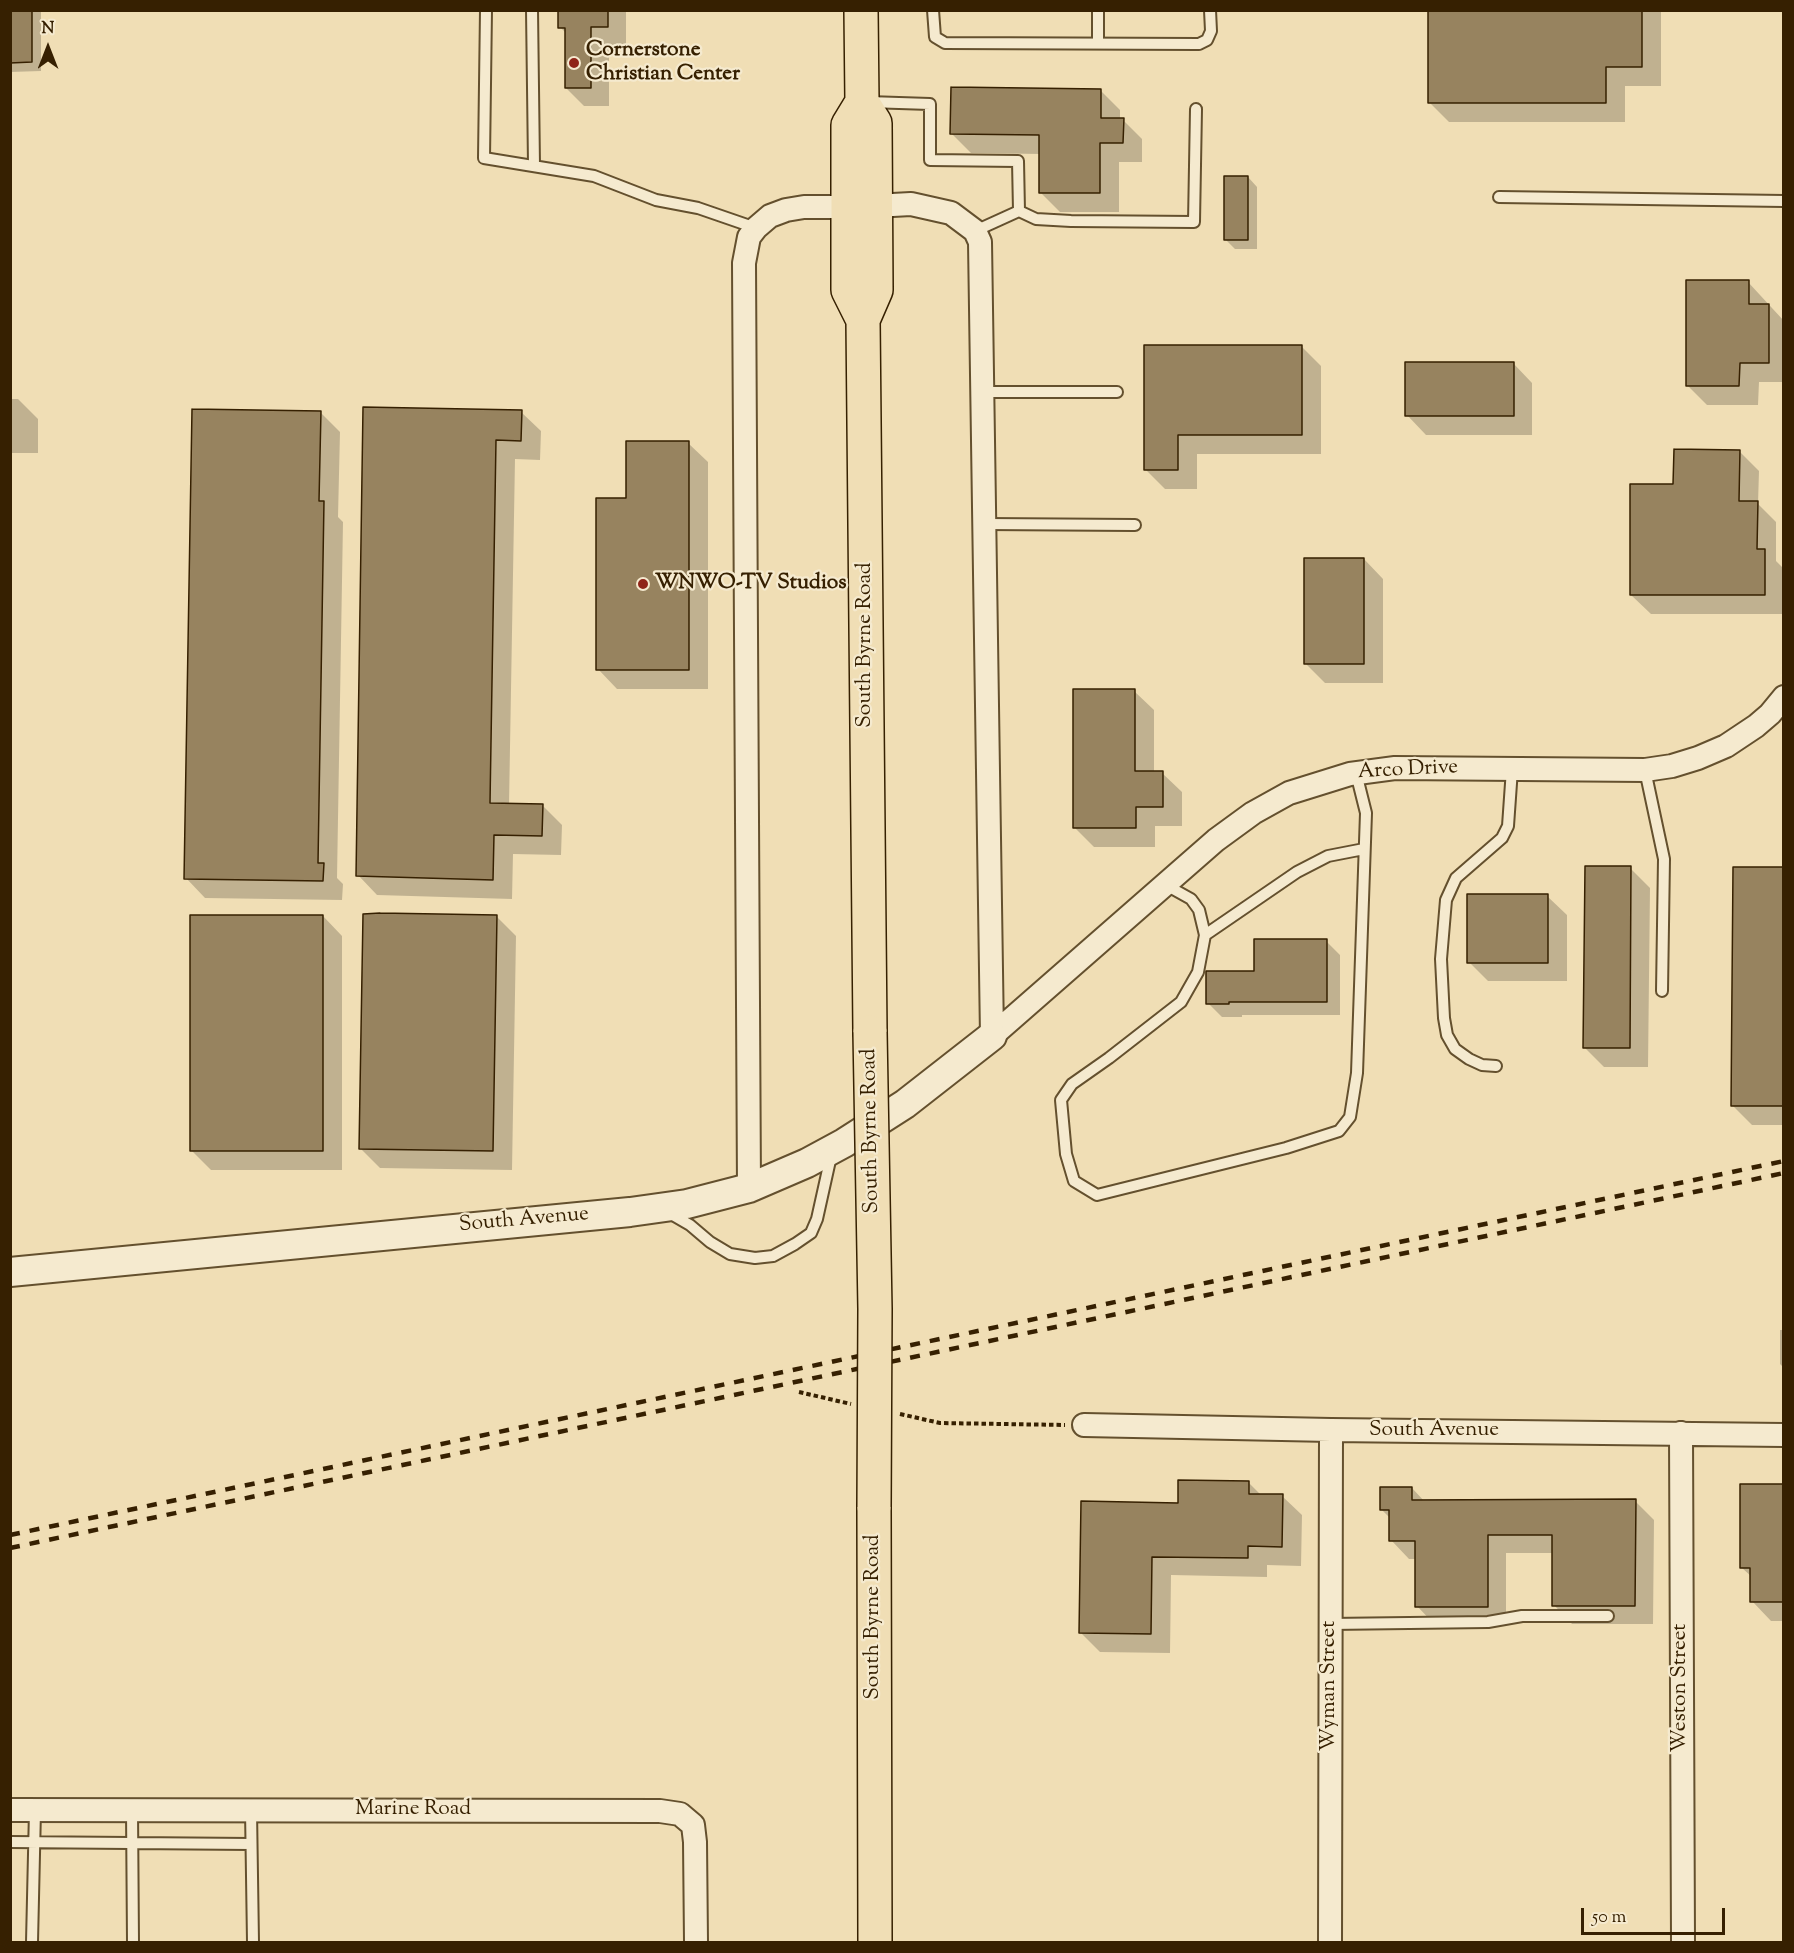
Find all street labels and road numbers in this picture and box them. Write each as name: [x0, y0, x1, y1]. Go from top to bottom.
street label: South Byrne Road: [853, 562, 879, 728]
street label: Arco Drive: [1357, 756, 1459, 786]
street label: South Byrne Road: [858, 1048, 886, 1214]
street label: South Avenue: [458, 1203, 590, 1239]
street label: South Avenue: [1369, 1418, 1499, 1444]
street label: South Byrne Road: [861, 1534, 887, 1700]
street label: Wyman Street: [1317, 1621, 1343, 1751]
street label: Weston Street: [1668, 1623, 1694, 1753]
street label: Marine Road: [355, 1797, 471, 1823]

